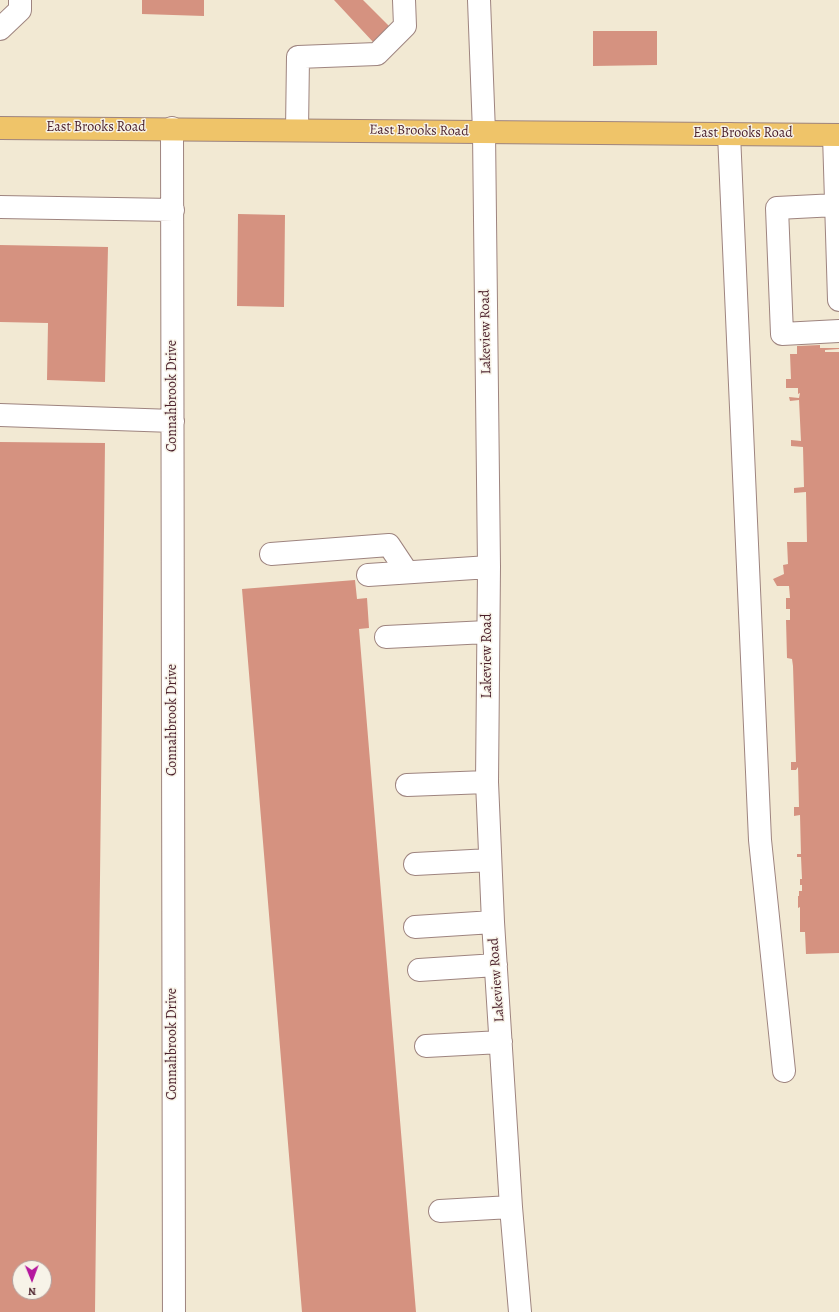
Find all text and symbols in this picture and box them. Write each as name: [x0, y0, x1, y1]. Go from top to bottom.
street label: East Brooks Road: [46, 120, 146, 136]
street label: East Brooks Road: [369, 122, 469, 140]
street label: East Brooks Road: [693, 126, 793, 142]
street label: Lakeview Road: [477, 289, 495, 375]
street label: Connahbrook Drive: [165, 340, 181, 452]
street label: Lakeview Road: [480, 614, 496, 698]
street label: Connahbrook Drive: [165, 664, 181, 776]
street label: Lakeview Road: [486, 937, 508, 1023]
street label: Connahbrook Drive: [165, 988, 181, 1100]
north arrow: [12, 1260, 52, 1300]
text: N: [28, 1284, 36, 1299]

